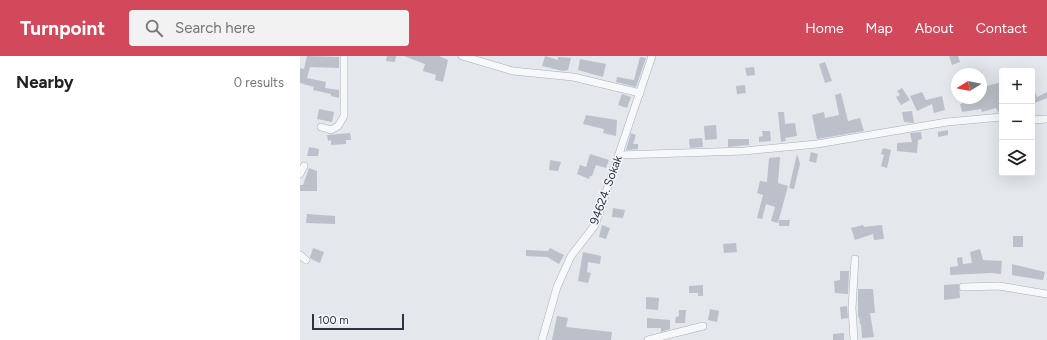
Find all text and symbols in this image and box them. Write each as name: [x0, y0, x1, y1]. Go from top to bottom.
search box: [129, 10, 409, 46]
text: Turnpoint: [20, 17, 105, 40]
icon: search: [143, 17, 165, 39]
text: Search here: [175, 19, 255, 37]
text: Home: [805, 20, 844, 37]
text: Map: [866, 20, 893, 37]
text: About: [915, 20, 954, 37]
text: Contact: [976, 20, 1027, 37]
north arrow: [951, 68, 987, 104]
map controls: [999, 68, 1035, 176]
button: +: [999, 68, 1035, 104]
text: Nearby: [16, 72, 74, 92]
text: 0 results: [234, 75, 284, 90]
button: −: [999, 104, 1035, 140]
button: layers: [999, 140, 1035, 176]
street label: 94624. Sokak: [587, 153, 625, 227]
scale bar: [312, 312, 404, 331]
text: 100 m: [318, 314, 349, 327]

